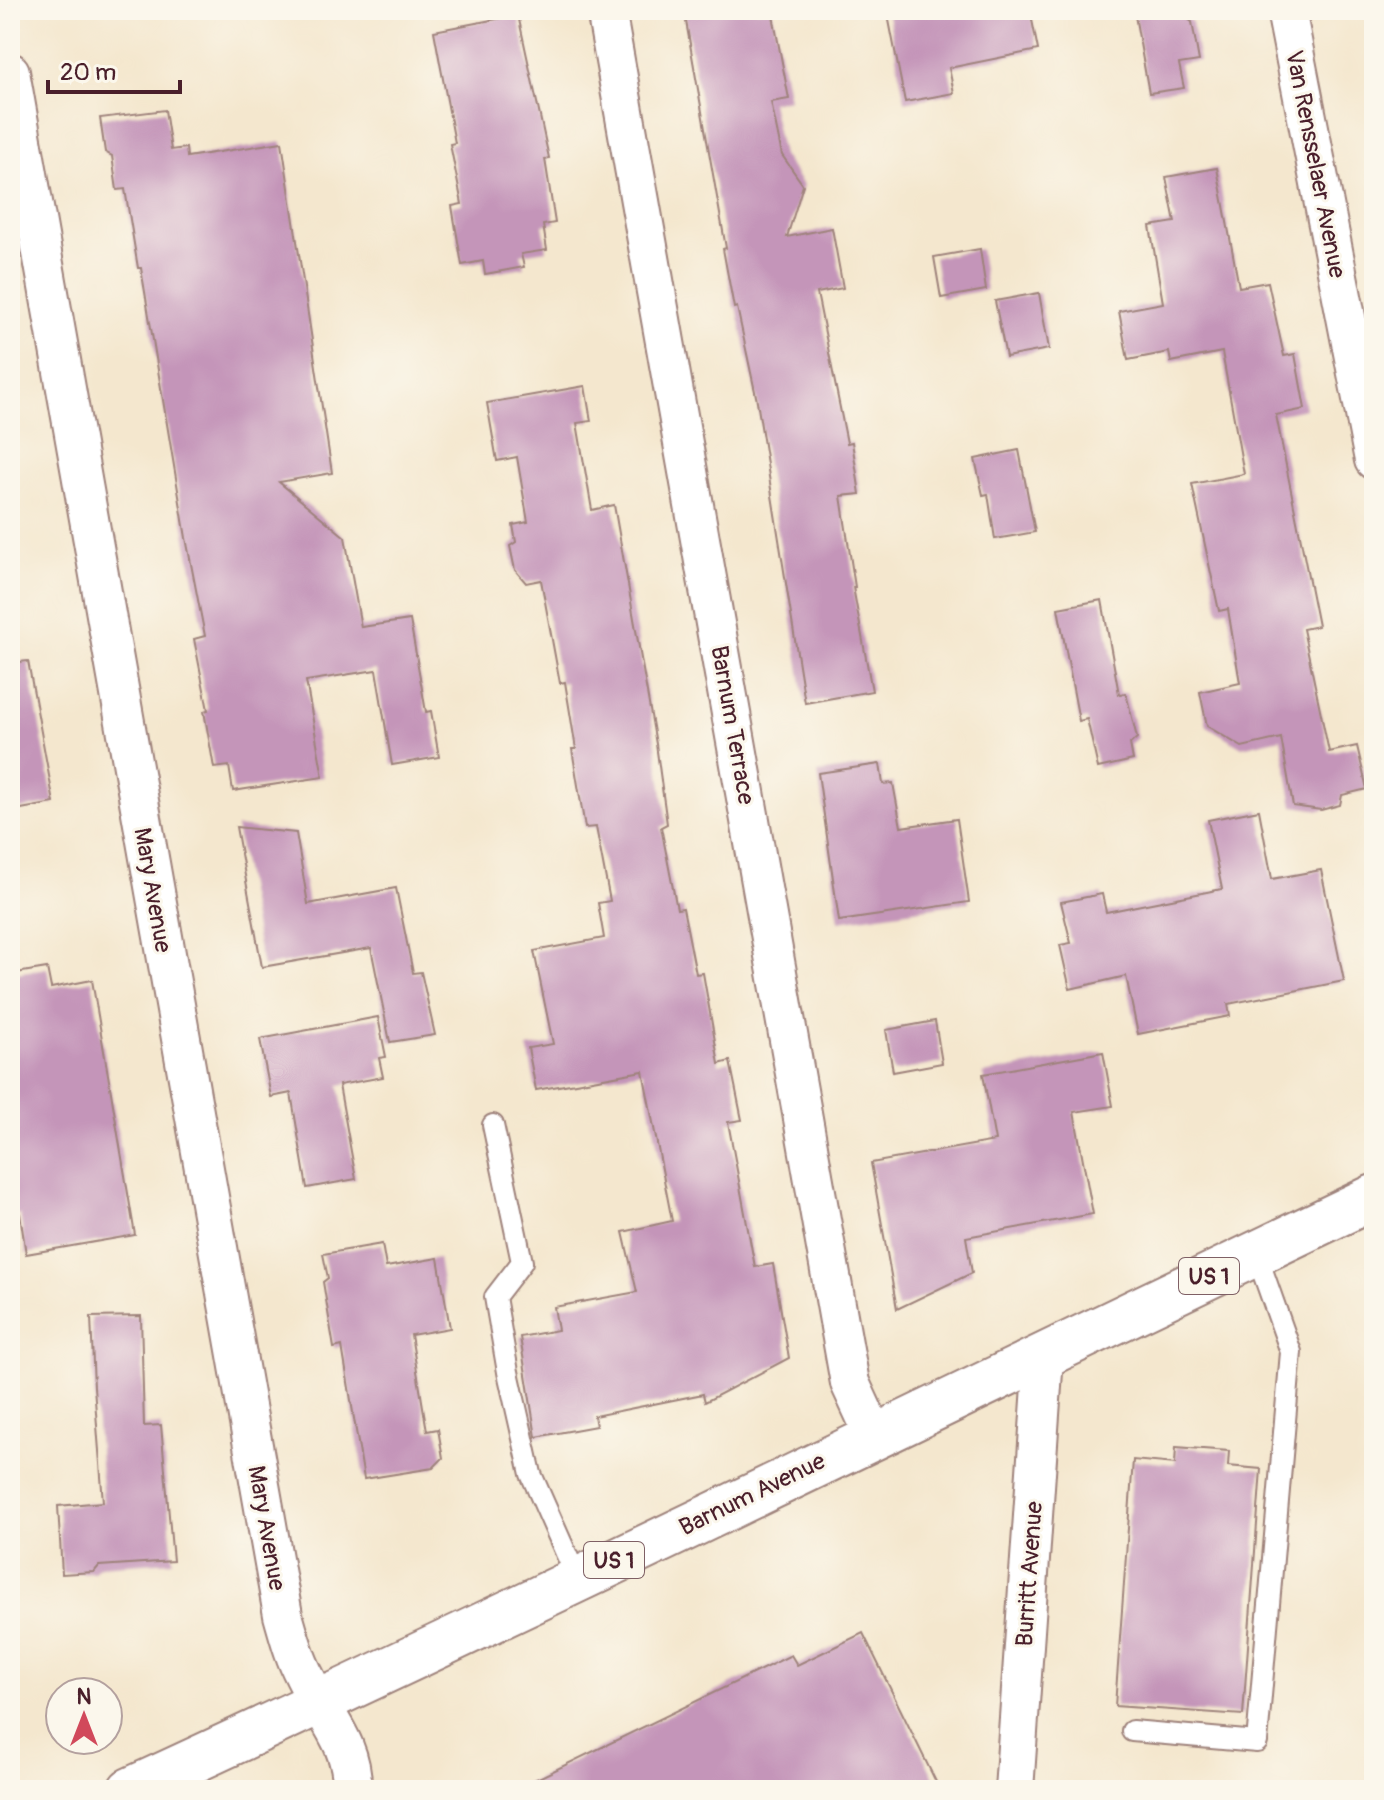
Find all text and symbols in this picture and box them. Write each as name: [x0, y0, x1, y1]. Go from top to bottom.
scale bar: [48, 44, 180, 94]
street label: Van Rensselaer Avenue: [1279, 48, 1352, 281]
text: 20 m: [60, 58, 116, 87]
street label: Barnum Terrace: [704, 643, 761, 807]
street label: Mary Avenue: [127, 825, 178, 955]
road number: US 1: [1179, 1258, 1239, 1294]
street label: Barnum Avenue: [675, 1447, 830, 1542]
street label: Mary Avenue: [241, 1463, 292, 1593]
street label: Burritt Avenue: [1010, 1500, 1049, 1648]
road number: US 1: [584, 1542, 644, 1578]
north arrow: [44, 1676, 124, 1756]
text: N: [77, 1683, 92, 1711]

